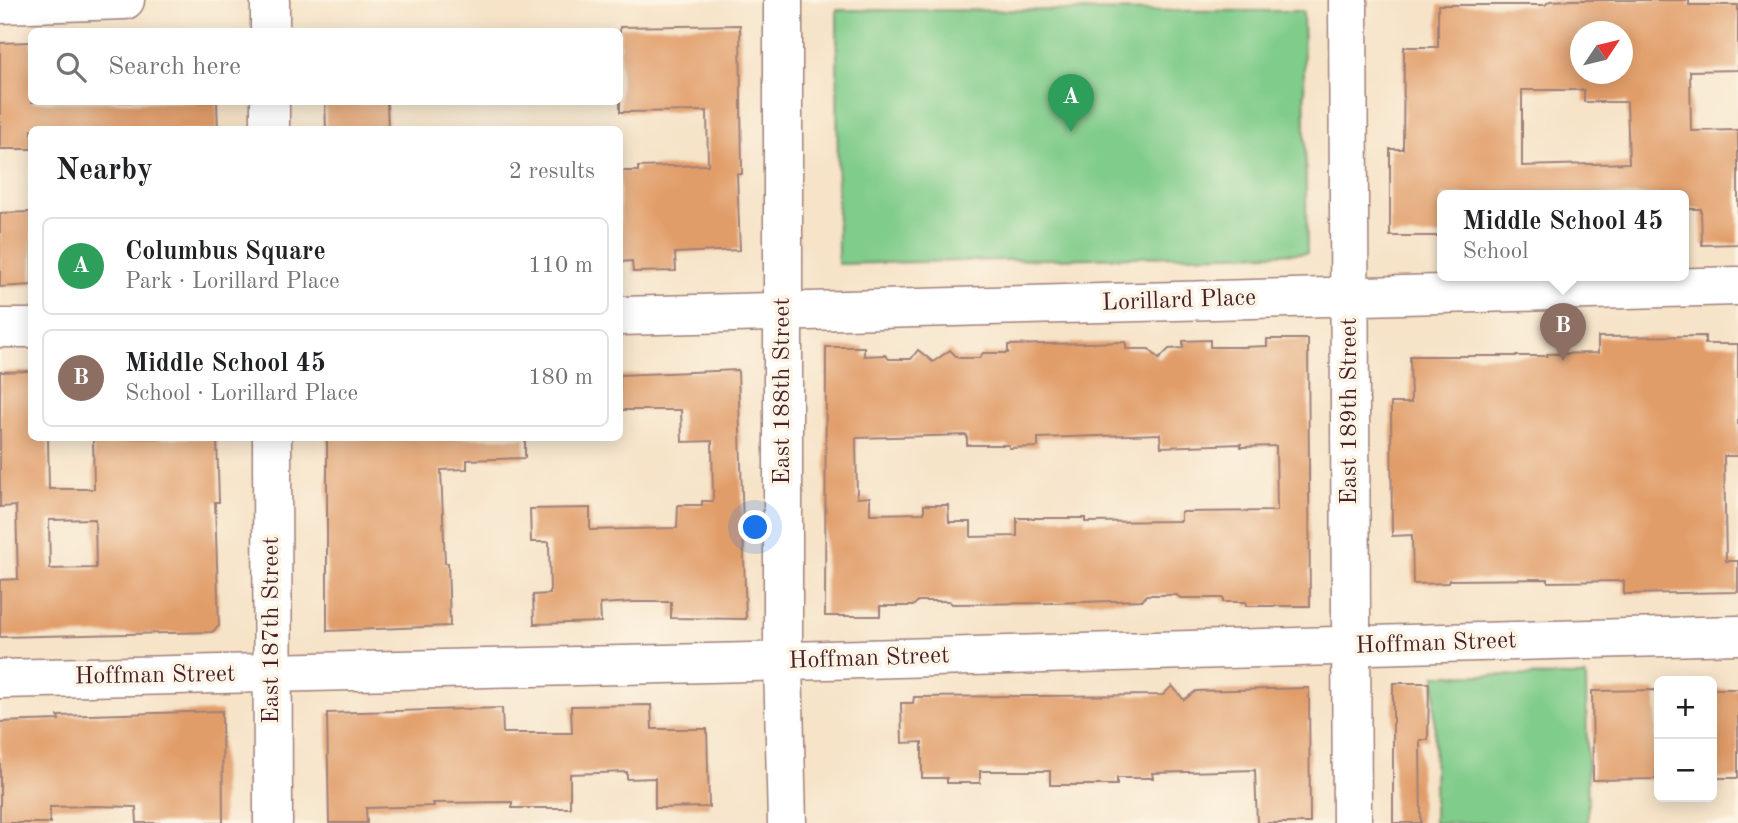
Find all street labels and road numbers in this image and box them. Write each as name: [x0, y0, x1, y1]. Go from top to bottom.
street label: Lorillard Place: [1101, 286, 1257, 316]
street label: East 188th Street: [771, 297, 795, 485]
street label: East 189th Street: [1338, 317, 1362, 505]
street label: East 187th Street: [260, 536, 284, 724]
street label: Hoffman Street: [1355, 629, 1517, 659]
street label: Hoffman Street: [788, 644, 950, 674]
street label: Hoffman Street: [74, 663, 236, 689]

